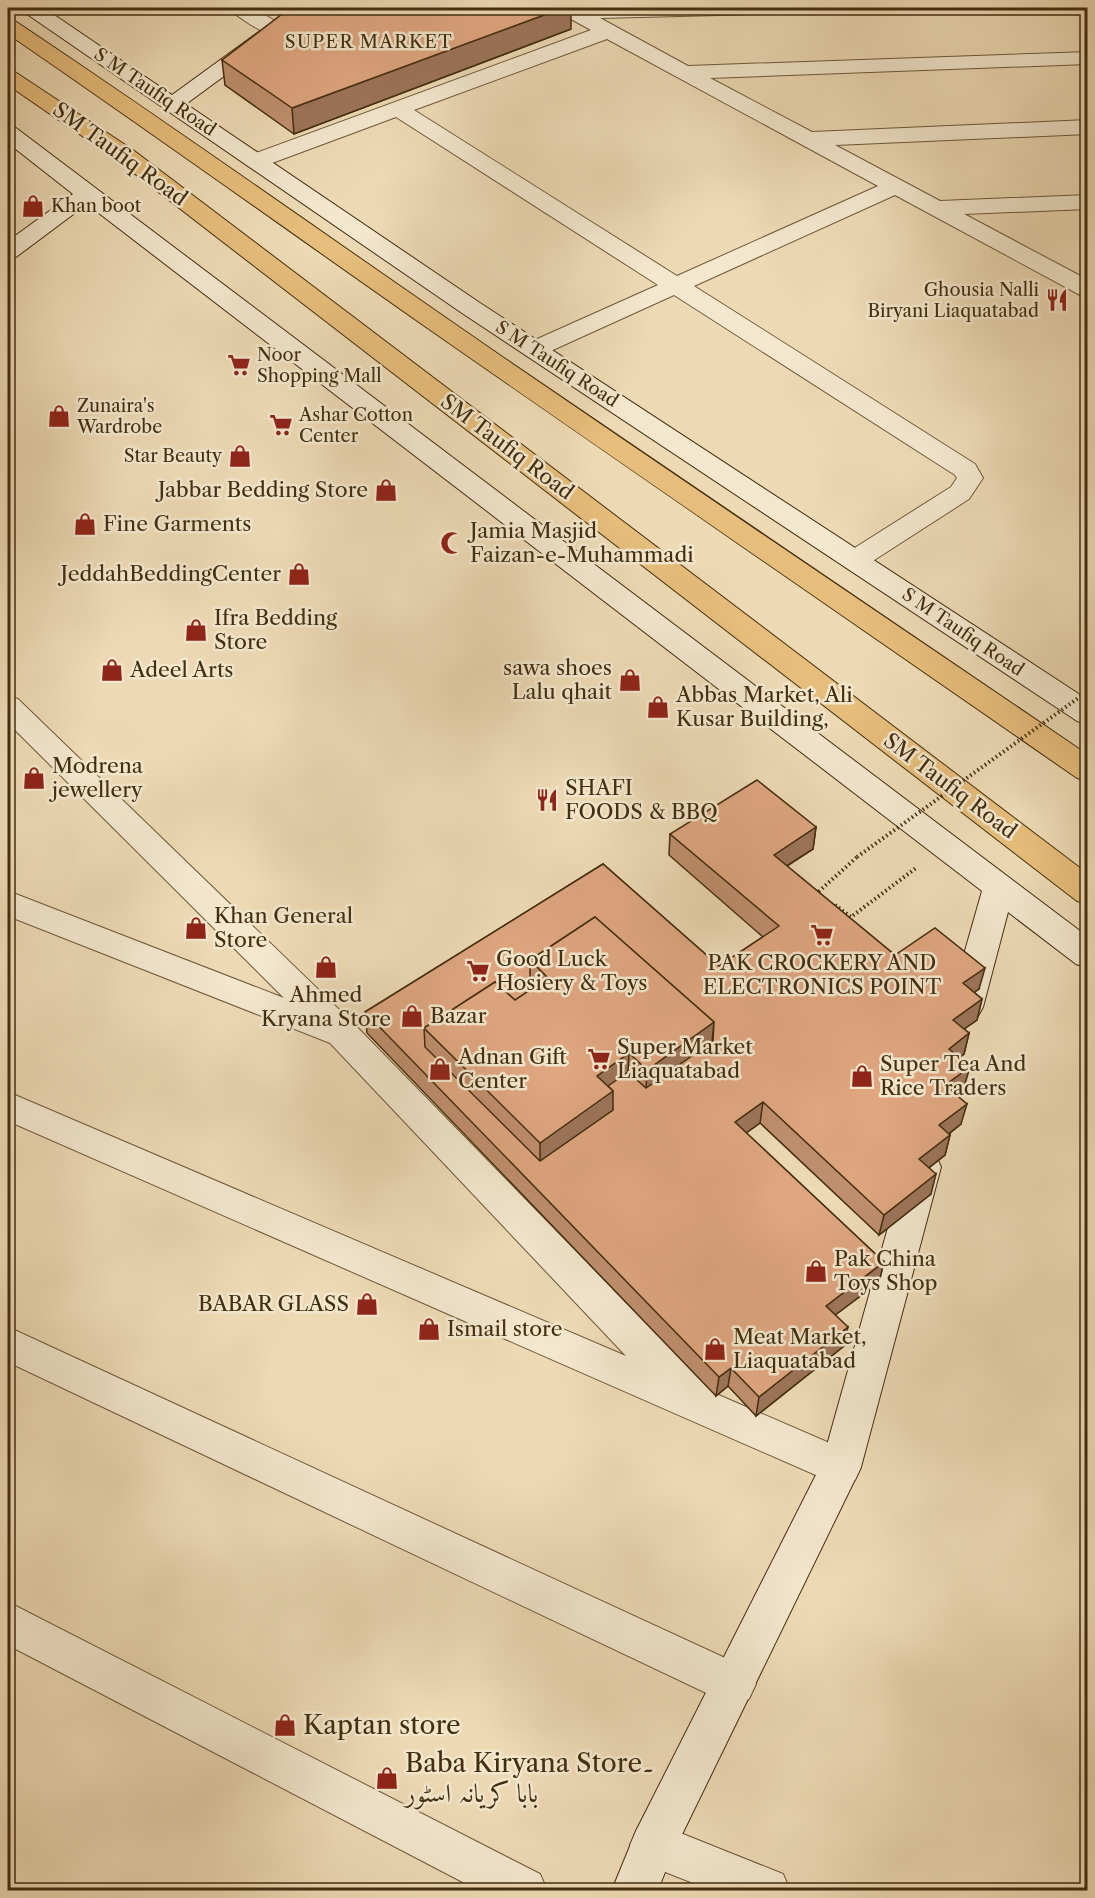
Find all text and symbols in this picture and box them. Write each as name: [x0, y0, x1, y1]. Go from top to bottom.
district label: SUPER MARKET: [285, 31, 453, 53]
street label: S M Taufiq Road: [90, 43, 220, 141]
street label: SM Taufiq Road: [48, 96, 193, 211]
shop icon: Khan boot: [20, 193, 46, 219]
place label: Khan boot: [51, 195, 142, 217]
place label: Ghousia Nalli Biryani Liaquatabad: [867, 279, 1040, 322]
restaurant icon: Ghousia Nalli Biryani Liaquatabad: [1044, 287, 1070, 313]
street label: S M Taufiq Road: [491, 316, 623, 412]
place label: Noor Shopping Mall: [257, 344, 382, 387]
supermarket icon: Noor Shopping Mall: [226, 352, 252, 378]
street label: SM Taufiq Road: [436, 388, 579, 505]
place label: Zunaira's Wardrobe: [76, 395, 162, 438]
shop icon: Zunaira's Wardrobe: [46, 403, 72, 429]
place label: Ashar Cotton Center: [298, 404, 413, 447]
supermarket icon: Ashar Cotton Center: [268, 412, 294, 438]
shop icon: Star Beauty: [227, 443, 253, 469]
place label: Star Beauty: [124, 445, 223, 467]
place label: Jabbar Bedding Store: [155, 477, 368, 502]
shop icon: Jabbar Bedding Store: [373, 477, 399, 503]
shop icon: Fine Garments: [72, 511, 98, 537]
place label: Fine Garments: [103, 511, 251, 536]
place label: Jamia Masjid Faizan-e-Muhammadi: [467, 518, 694, 567]
mosque icon: Jamia Masjid Faizan-e-Muhammadi: [439, 530, 465, 556]
place label: JeddahBeddingCenter: [58, 561, 281, 586]
shop icon: JeddahBeddingCenter: [286, 561, 312, 587]
street label: S M Taufiq Road: [898, 583, 1028, 681]
place label: Ifra Bedding Store: [214, 605, 338, 654]
shop icon: Ifra Bedding Store: [183, 617, 209, 643]
place label: sawa shoes Lalu qhait: [503, 655, 613, 704]
shop icon: Adeel Arts: [99, 657, 125, 683]
place label: Adeel Arts: [129, 657, 234, 682]
shop icon: sawa shoes Lalu qhait: [617, 667, 643, 693]
place label: Abbas Market, Ali Kusar Building,: [675, 682, 853, 731]
shop icon: Abbas Market, Ali Kusar Building,: [645, 694, 671, 720]
street label: SM Taufiq Road: [879, 727, 1022, 844]
place label: Modrena jewellery: [48, 753, 144, 802]
shop icon: Modrena jewellery: [21, 765, 47, 791]
place label: SHAFI FOODS & BBQ: [565, 775, 718, 824]
restaurant icon: SHAFI FOODS & BBQ: [534, 787, 560, 813]
place label: Khan General Store: [214, 903, 353, 952]
shop icon: Khan General Store: [183, 915, 209, 941]
supermarket icon: PAK CROCKERY AND ELECTRONICS POINT: [809, 922, 835, 948]
place label: Good Luck Hosiery & Toys: [496, 946, 648, 995]
place label: PAK CROCKERY AND ELECTRONICS POINT: [703, 950, 942, 999]
shop icon: Ahmed Kryana Store: [313, 954, 339, 980]
supermarket icon: Good Luck Hosiery & Toys: [465, 958, 491, 984]
place label: Ahmed Kryana Store: [261, 982, 391, 1031]
shop icon: Bazar: [399, 1003, 425, 1029]
place label: Bazar: [430, 1003, 487, 1028]
place label: Super Market Liaquatabad: [617, 1034, 753, 1083]
place label: Adnan Gift Center: [457, 1044, 567, 1093]
supermarket icon: Super Market Liaquatabad: [586, 1046, 612, 1072]
place label: Super Tea And Rice Traders: [880, 1051, 1026, 1100]
shop icon: Adnan Gift Center: [427, 1056, 453, 1082]
shop icon: Super Tea And Rice Traders: [849, 1063, 875, 1089]
place label: Pak China Toys Shop: [834, 1246, 938, 1295]
shop icon: Pak China Toys Shop: [803, 1258, 829, 1284]
place label: BABAR GLASS: [198, 1291, 349, 1316]
shop icon: BABAR GLASS: [354, 1291, 380, 1317]
shop icon: Ismail store: [416, 1316, 442, 1342]
place label: Ismail store: [447, 1316, 562, 1341]
place label: Meat Market, Liaquatabad: [733, 1324, 867, 1373]
shop icon: Meat Market, Liaquatabad: [702, 1336, 728, 1362]
place label: Kaptan store: [303, 1709, 461, 1741]
shop icon: Kaptan store: [272, 1712, 298, 1738]
place label: Baba Kiryana Store۔ بابا کریانہ اسٹور: [402, 1747, 655, 1810]
shop icon: Baba Kiryana Store۔ بابا کریانہ اسٹور: [374, 1765, 400, 1791]

